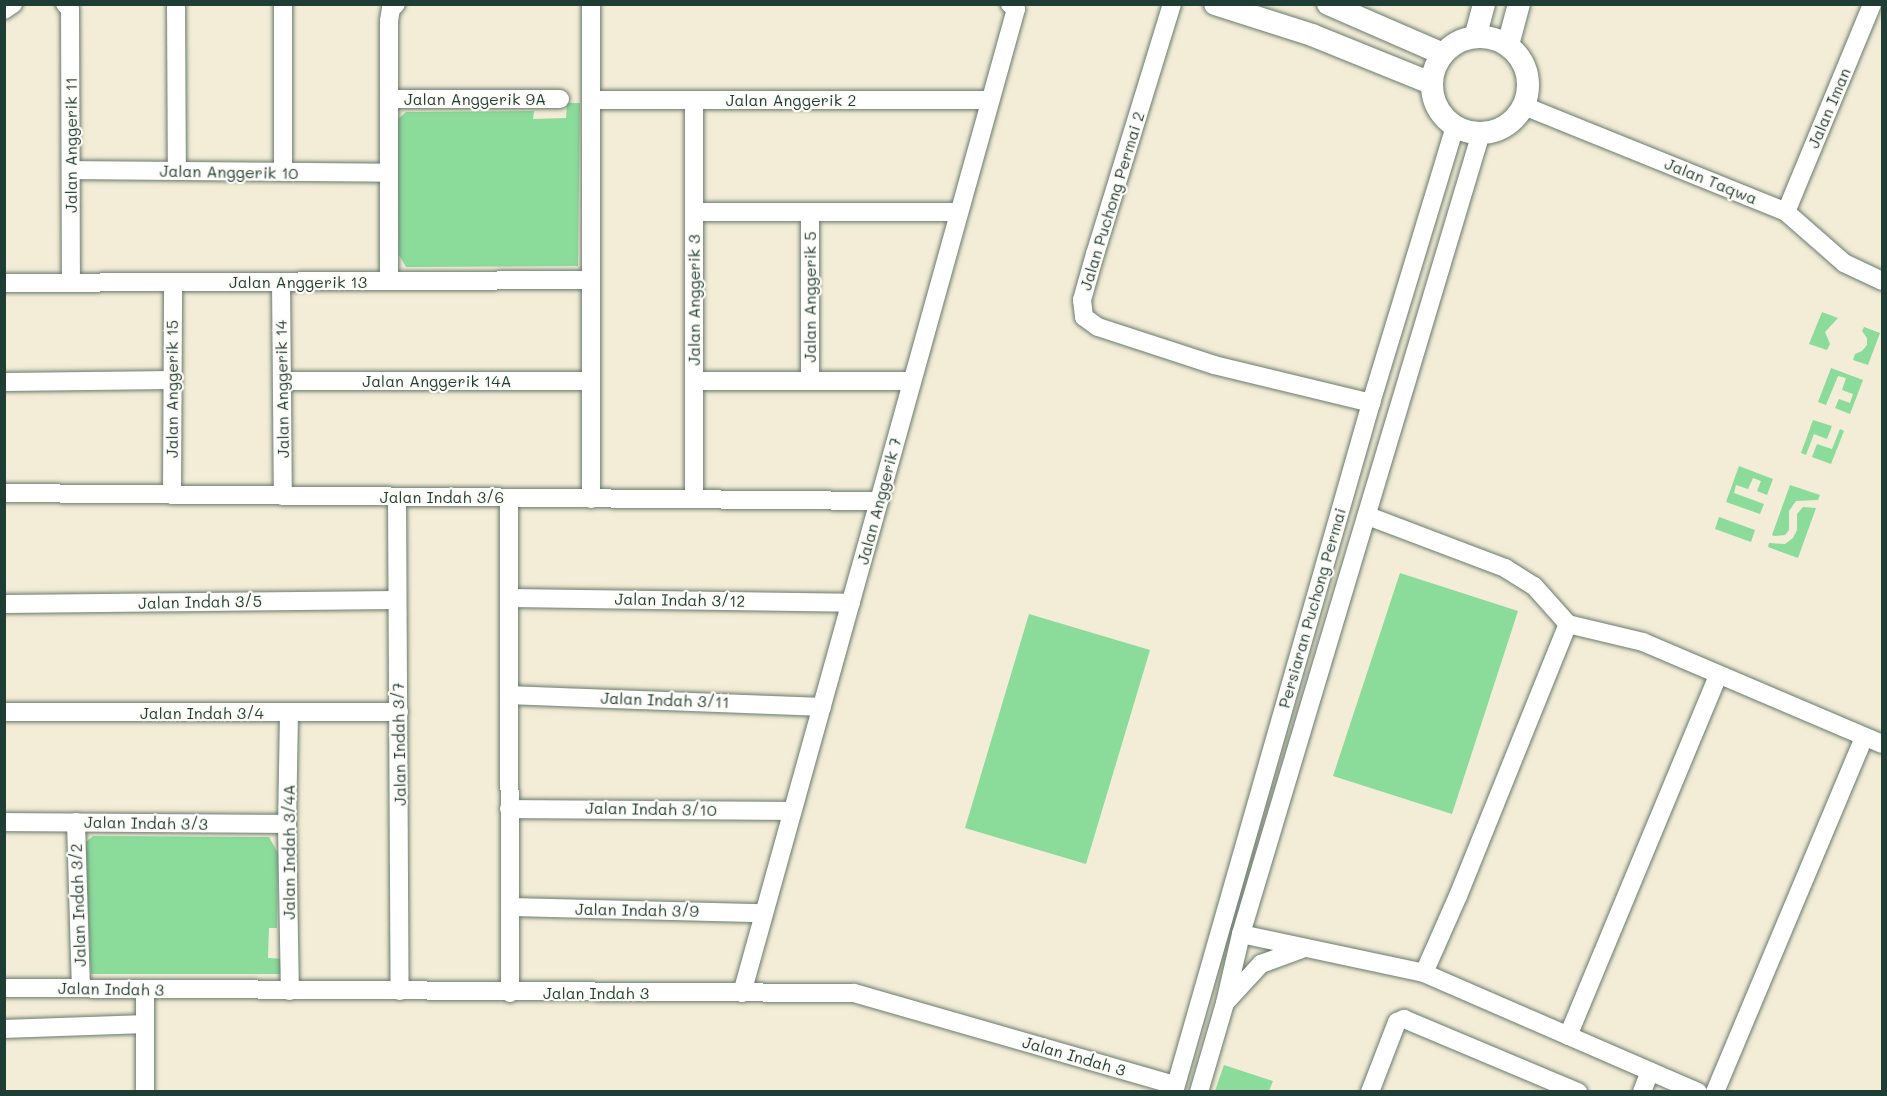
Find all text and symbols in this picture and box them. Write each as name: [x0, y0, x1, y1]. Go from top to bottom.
street label: Jalan Iman: [1803, 65, 1855, 151]
street label: Jalan Anggerik 11: [61, 77, 81, 213]
street label: Jalan Anggerik 9A: [404, 89, 546, 109]
street label: Jalan Anggerik 2: [726, 90, 856, 110]
street label: Jalan Puchong Permai 2: [1076, 109, 1148, 293]
street label: Jalan Taqwa: [1662, 154, 1760, 208]
street label: Jalan Anggerik 10: [159, 161, 299, 183]
street label: Jalan Anggerik 5: [800, 232, 820, 362]
street label: Jalan Anggerik 3: [684, 234, 704, 366]
street label: Jalan Anggerik 13: [229, 272, 367, 292]
street label: Jalan Anggerik 15: [162, 320, 182, 458]
street label: Jalan Anggerik 14: [271, 320, 293, 458]
street label: Jalan Anggerik 14A: [362, 371, 512, 391]
street label: Jalan Anggerik 7: [853, 435, 905, 567]
street label: Jalan Indah 3/6: [380, 487, 504, 507]
street label: Persiaran Puchong Permai: [1274, 506, 1350, 710]
street label: Jalan Indah 3/12: [614, 589, 746, 611]
street label: Jalan Indah 3/5: [138, 591, 262, 613]
street label: Jalan Indah 3/7: [388, 682, 410, 806]
street label: Jalan Indah 3/11: [600, 688, 730, 712]
street label: Jalan Indah 3/4: [140, 703, 264, 723]
street label: Jalan Indah 3/4A: [279, 784, 299, 920]
street label: Jalan Indah 3/10: [585, 798, 717, 820]
street label: Jalan Indah 3/3: [84, 812, 208, 834]
street label: Jalan Indah 3/2: [66, 843, 90, 967]
street label: Jalan Indah 3/9: [575, 899, 699, 921]
street label: Jalan Indah 3: [58, 978, 164, 1000]
street label: Jalan Indah 3: [543, 983, 649, 1003]
street label: Jalan Indah 3: [1020, 1032, 1128, 1080]

